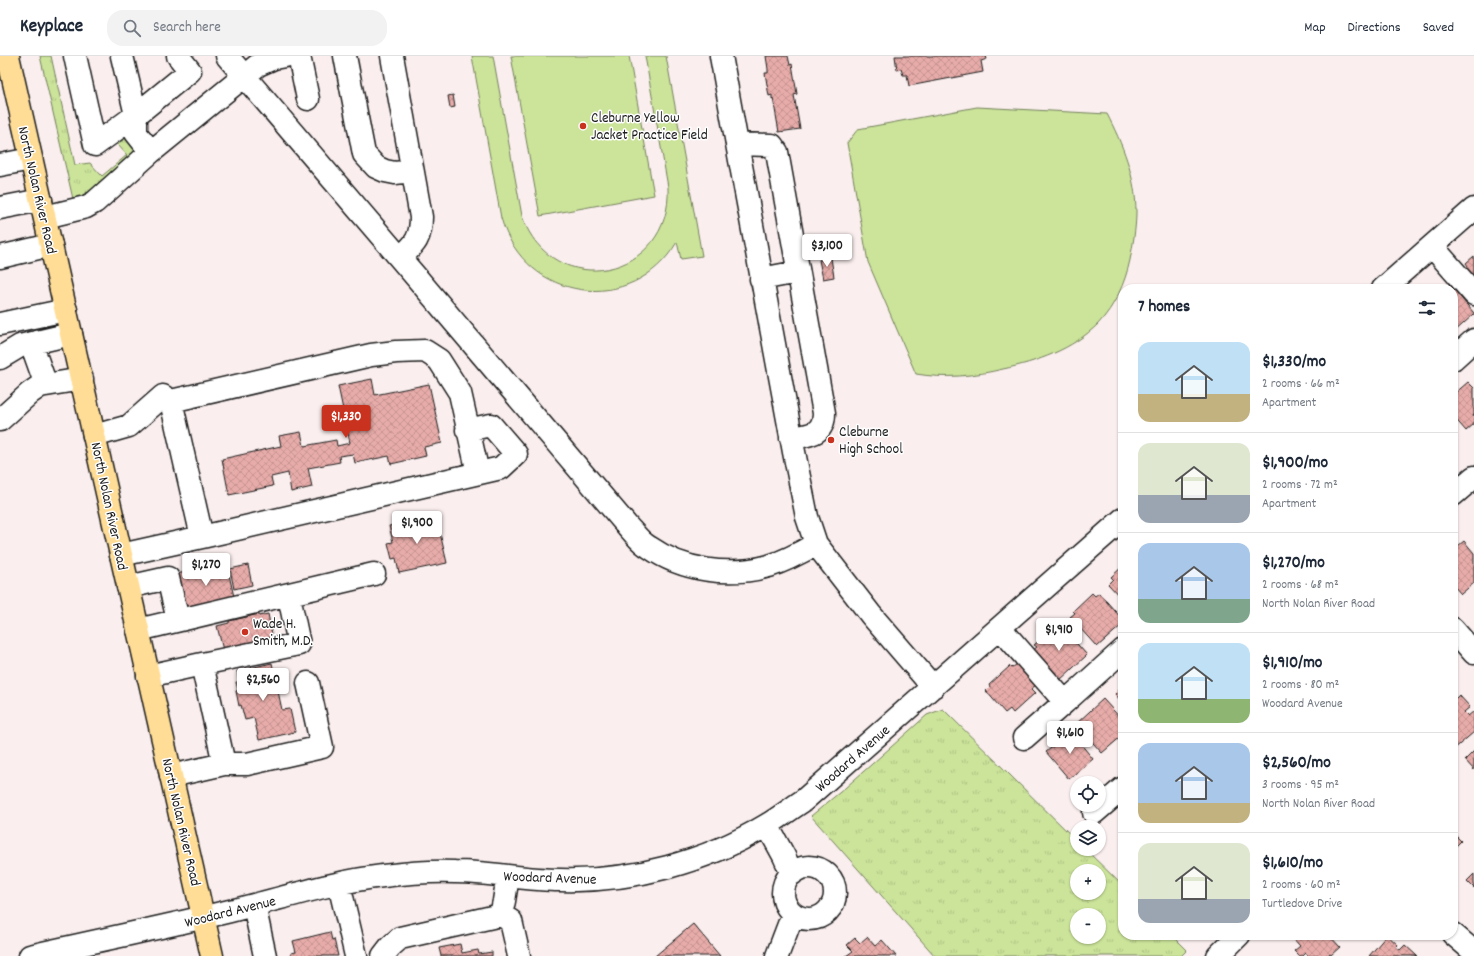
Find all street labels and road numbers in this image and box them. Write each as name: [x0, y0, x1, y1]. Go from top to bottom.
street label: North Nolan River Road: [11, 124, 61, 257]
street label: North Nolan River Road: [84, 440, 132, 573]
street label: Woodard Avenue: [811, 720, 896, 798]
street label: North Nolan River Road: [155, 756, 205, 889]
street label: Woodard Avenue: [503, 866, 597, 892]
street label: Woodard Avenue: [183, 891, 279, 935]

